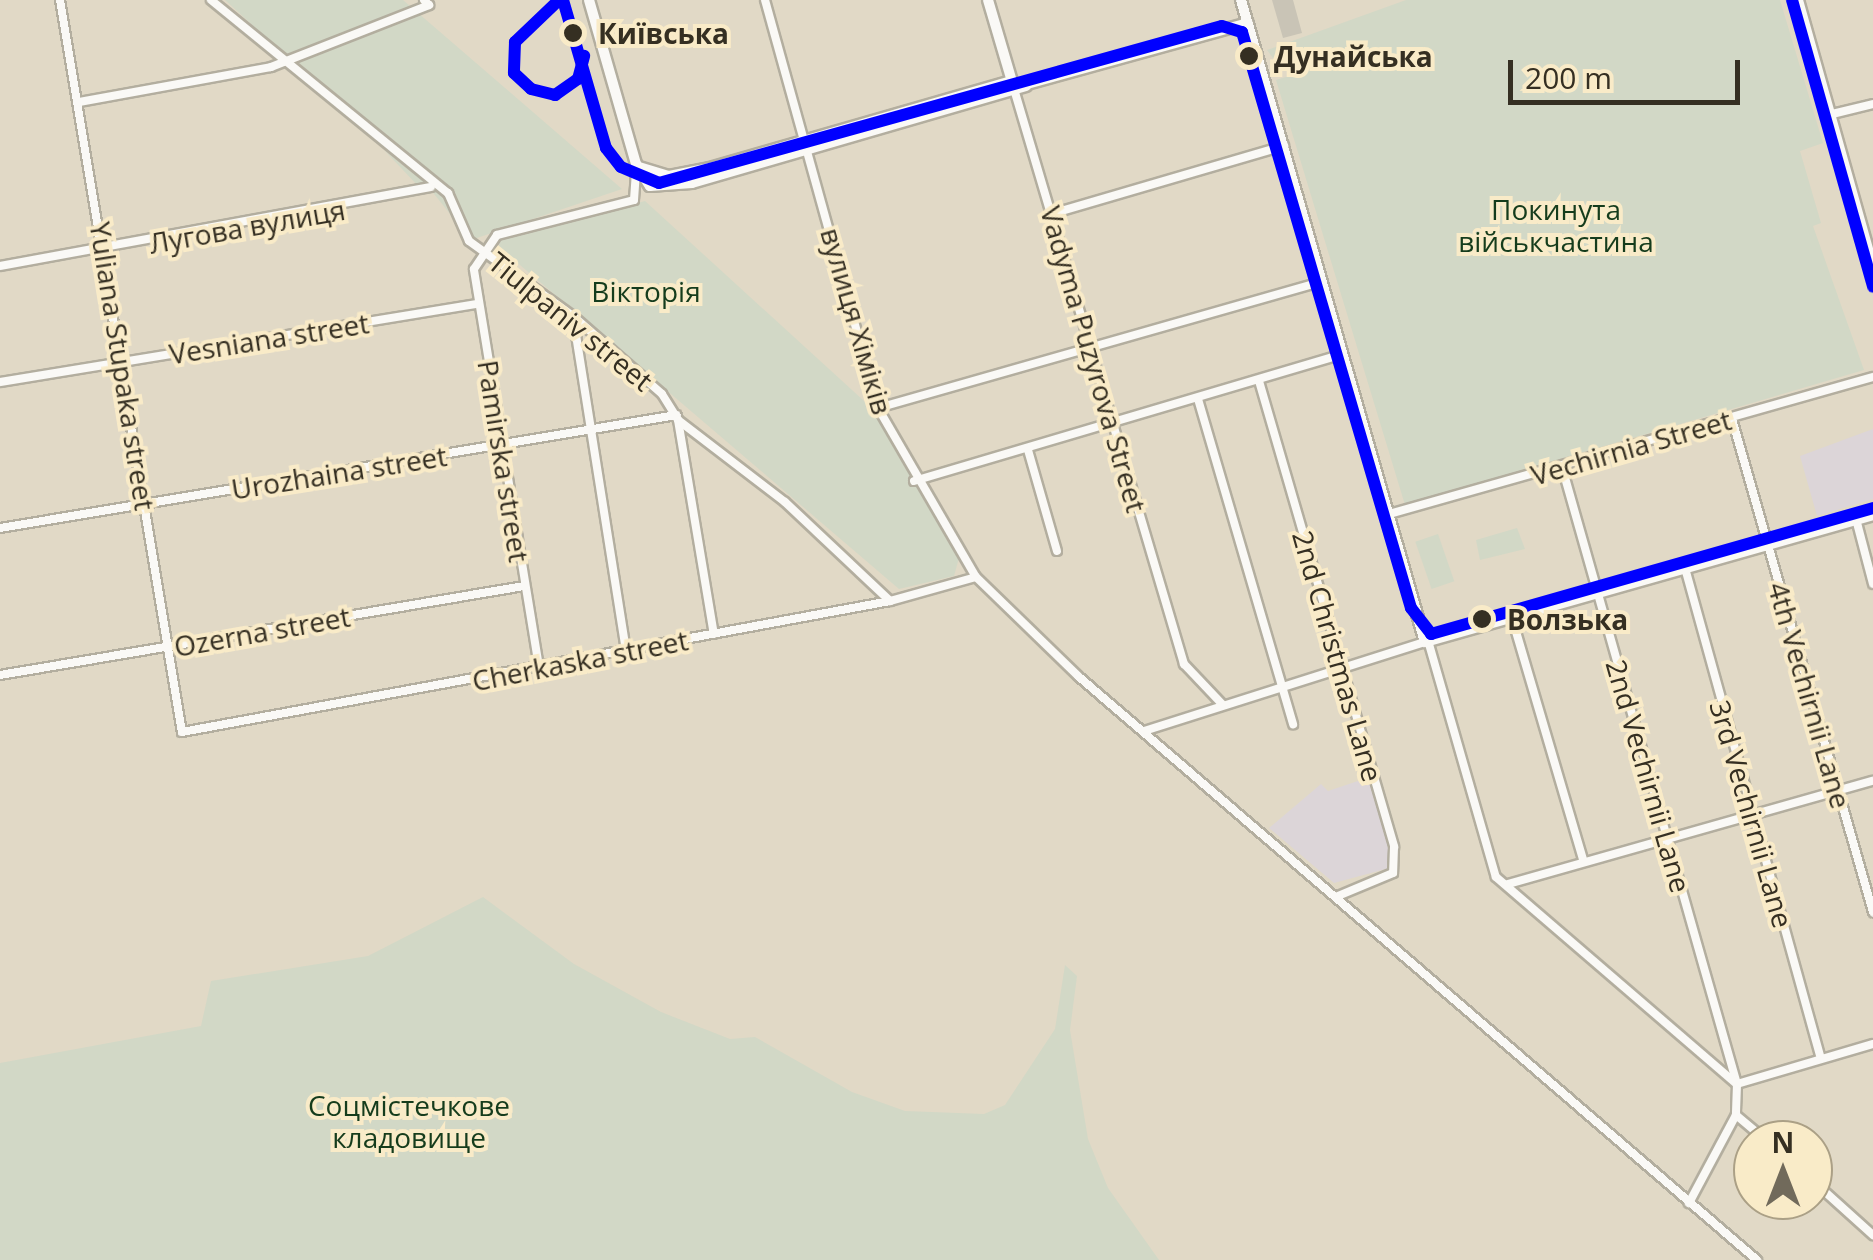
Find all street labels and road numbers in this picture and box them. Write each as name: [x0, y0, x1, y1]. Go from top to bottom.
street label: Лугова вулиця: [146, 192, 348, 260]
street label: Vadyma Puzyrova Street: [1034, 202, 1154, 516]
street label: Yuliana Stupaka street: [84, 219, 162, 513]
street label: вулиця Хіміків: [814, 224, 900, 418]
street label: Tiulpaniv street: [482, 245, 660, 397]
street label: Vesniana street: [167, 306, 371, 370]
street label: Pamirska street: [471, 358, 537, 564]
street label: Vechirnia Street: [1527, 402, 1735, 492]
street label: Urozhaina street: [229, 438, 449, 506]
street label: 2nd Christmas Lane: [1286, 527, 1390, 785]
street label: 4th Vechirnii Lane: [1762, 578, 1858, 812]
street label: Ozerna street: [171, 599, 353, 663]
street label: Cherkaska street: [469, 623, 691, 697]
street label: 2nd Vechirnii Lane: [1600, 656, 1698, 896]
street label: 3rd Vechirnii Lane: [1703, 696, 1801, 932]

